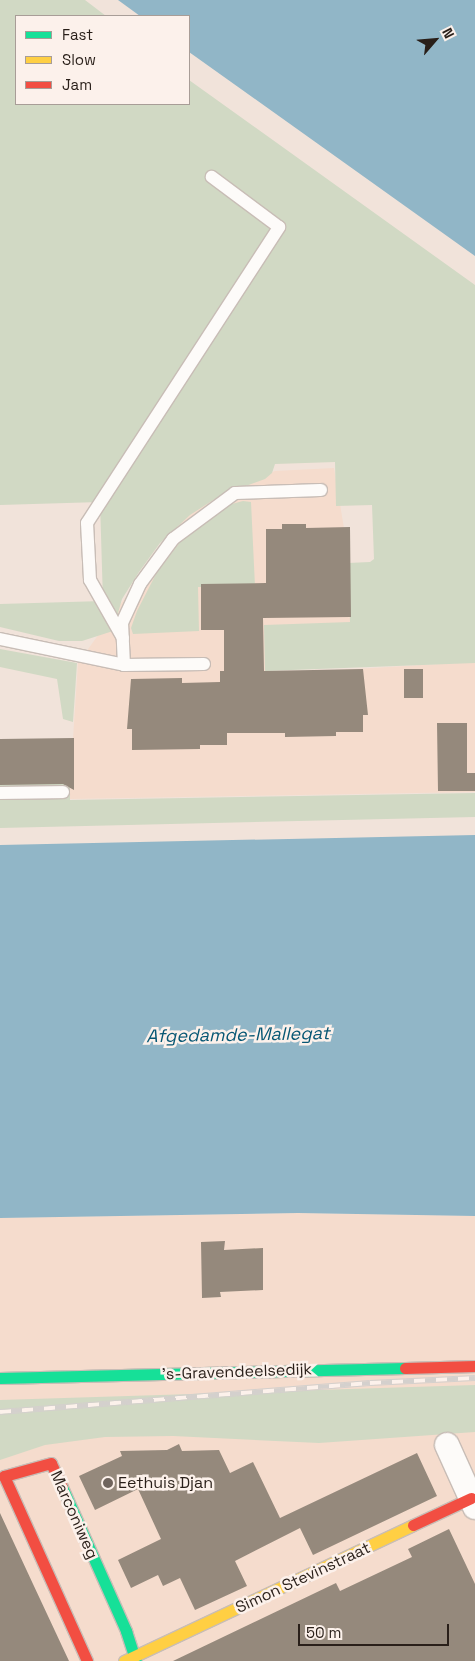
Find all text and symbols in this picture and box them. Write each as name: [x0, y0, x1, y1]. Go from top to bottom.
legend: [15, 15, 190, 105]
north arrow: [410, 15, 460, 65]
text: Fast: [62, 25, 93, 44]
text: N: [438, 25, 459, 41]
text: Slow: [62, 50, 96, 69]
text: Jam: [62, 75, 92, 94]
water label: Afgedamde-Mallegat: [146, 1023, 330, 1047]
street label: 's-Gravendeelsedijk: [162, 1360, 312, 1384]
street label: Marconiweg: [46, 1468, 102, 1562]
place label: Eethuis Djan: [118, 1473, 213, 1493]
marker: Eethuis Djan: [102, 1477, 114, 1489]
street label: Simon Stevinstraat: [233, 1538, 373, 1618]
scale bar: [300, 1614, 451, 1646]
text: 50 m: [306, 1623, 341, 1642]

